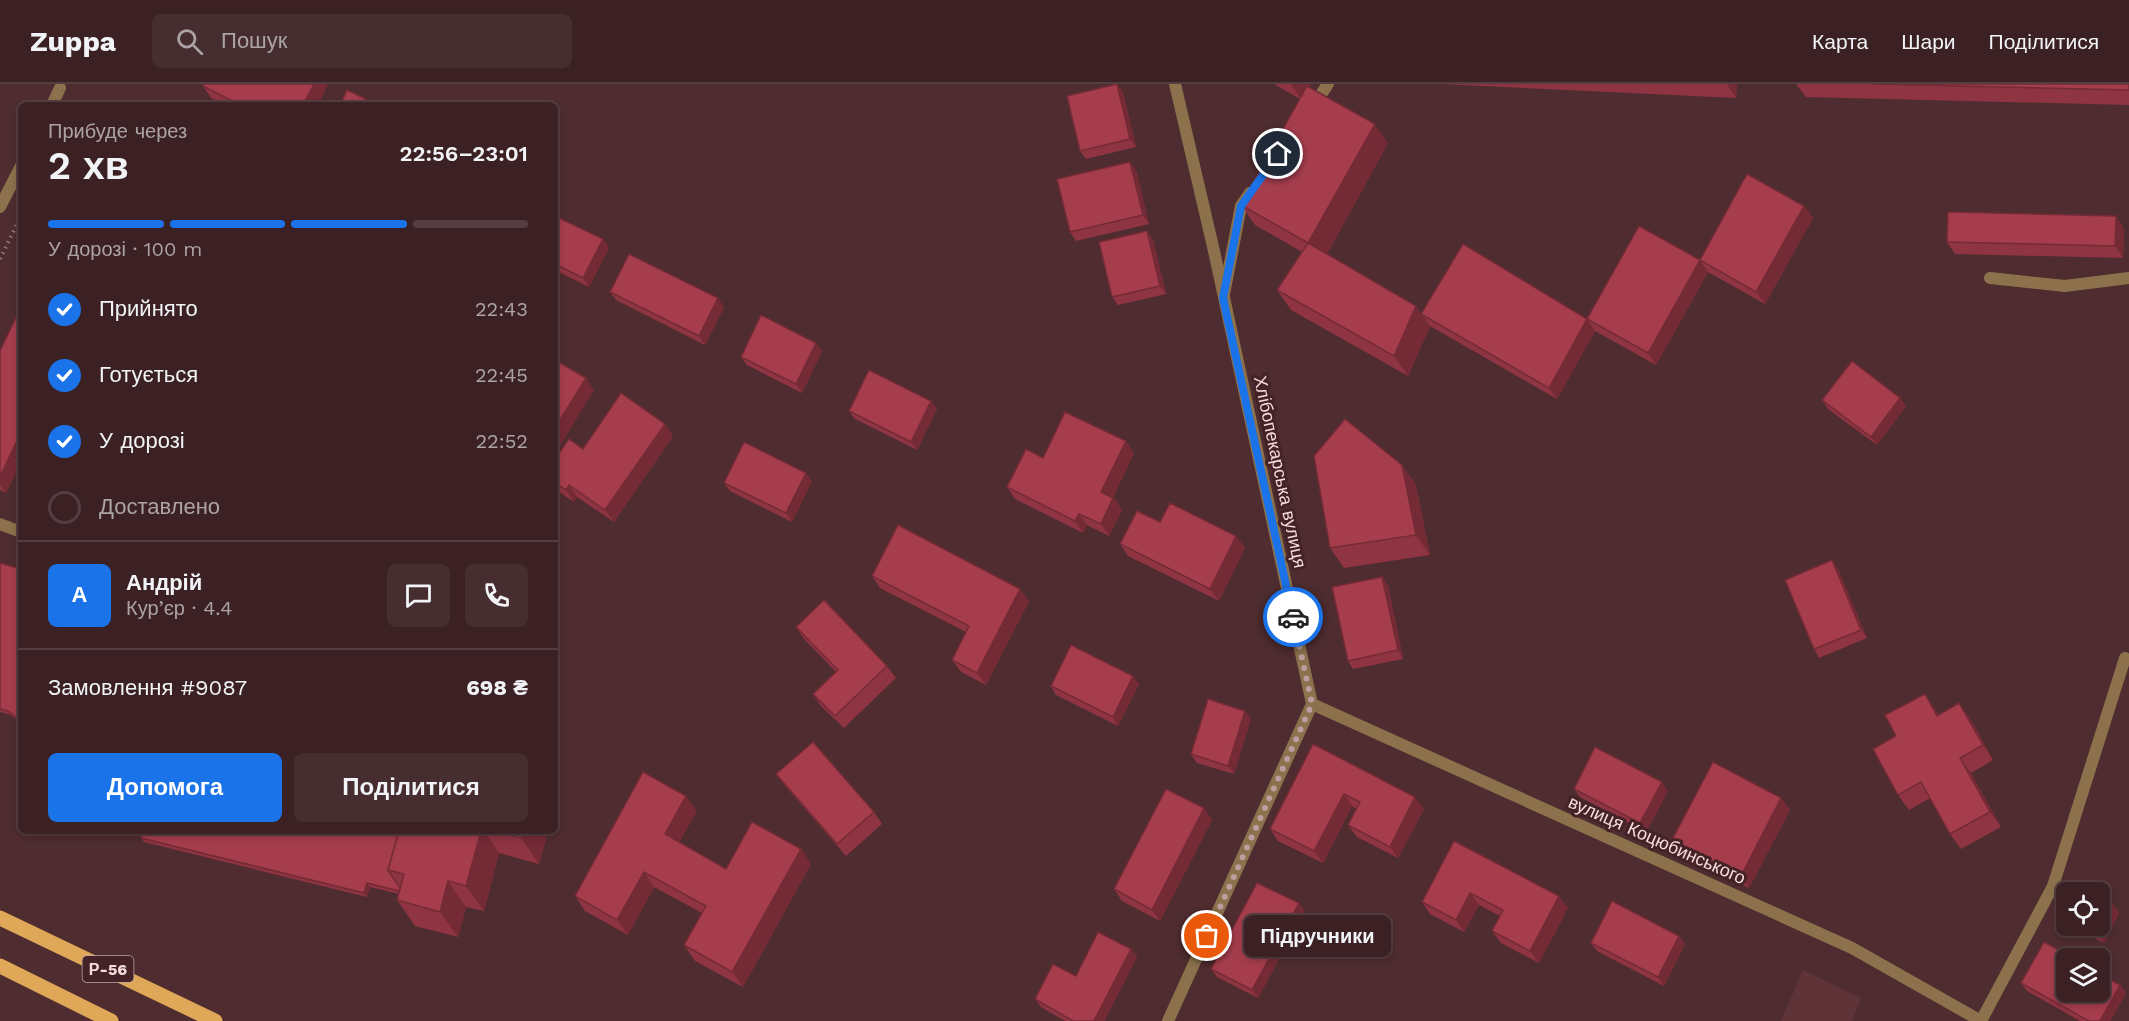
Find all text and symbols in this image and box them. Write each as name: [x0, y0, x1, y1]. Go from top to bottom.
search box: [152, 14, 572, 68]
text: Zuppa: [30, 25, 116, 58]
icon: search: [173, 25, 206, 58]
text: Пошук: [221, 28, 287, 53]
text: Карта: [1812, 29, 1868, 54]
text: Шари: [1901, 29, 1956, 54]
text: Поділитися: [1989, 29, 2099, 54]
text: Прибуде через: [48, 119, 187, 143]
pin: [1252, 128, 1303, 179]
icon: home: [1261, 137, 1294, 170]
text: 22:56–23:01: [399, 141, 528, 166]
text: 2 хв: [48, 143, 129, 188]
text: У дорозі · 100 m: [48, 237, 202, 261]
icon: check: [48, 293, 81, 326]
text: Прийнято: [99, 296, 198, 321]
text: 22:43: [475, 297, 528, 321]
icon: check: [48, 359, 81, 392]
text: Готується: [99, 362, 198, 387]
text: 22:45: [475, 363, 528, 387]
street label: Хлібопекарська вулиця: [1250, 374, 1311, 570]
icon: check: [48, 425, 81, 458]
text: У дорозі: [99, 428, 185, 453]
text: 22:52: [475, 429, 528, 453]
text: Доставлено: [99, 494, 220, 519]
button: chat: [387, 564, 450, 627]
button: phone: [465, 564, 528, 627]
text: Андрій: [126, 570, 202, 595]
text: А: [72, 582, 87, 607]
courier: [1263, 587, 1323, 647]
text: Кур’єр · 4.4: [126, 596, 232, 620]
icon: car: [1277, 601, 1310, 634]
text: Замовлення #9087: [48, 675, 247, 700]
text: 698 ₴: [466, 675, 528, 700]
button: Допомога: [48, 753, 282, 822]
button: Поділитися: [294, 753, 528, 822]
street label: вулиця Коцюбинського: [1565, 791, 1749, 888]
map controls: [2056, 882, 2110, 1002]
button: locate: [2056, 882, 2110, 936]
pin: [1181, 910, 1232, 961]
callout: Підручники: [1243, 915, 1390, 957]
icon: bag: [1190, 919, 1223, 952]
text: Підручники: [1261, 924, 1375, 948]
button: layers: [2056, 948, 2110, 1002]
road number: Р-56: [82, 956, 134, 982]

